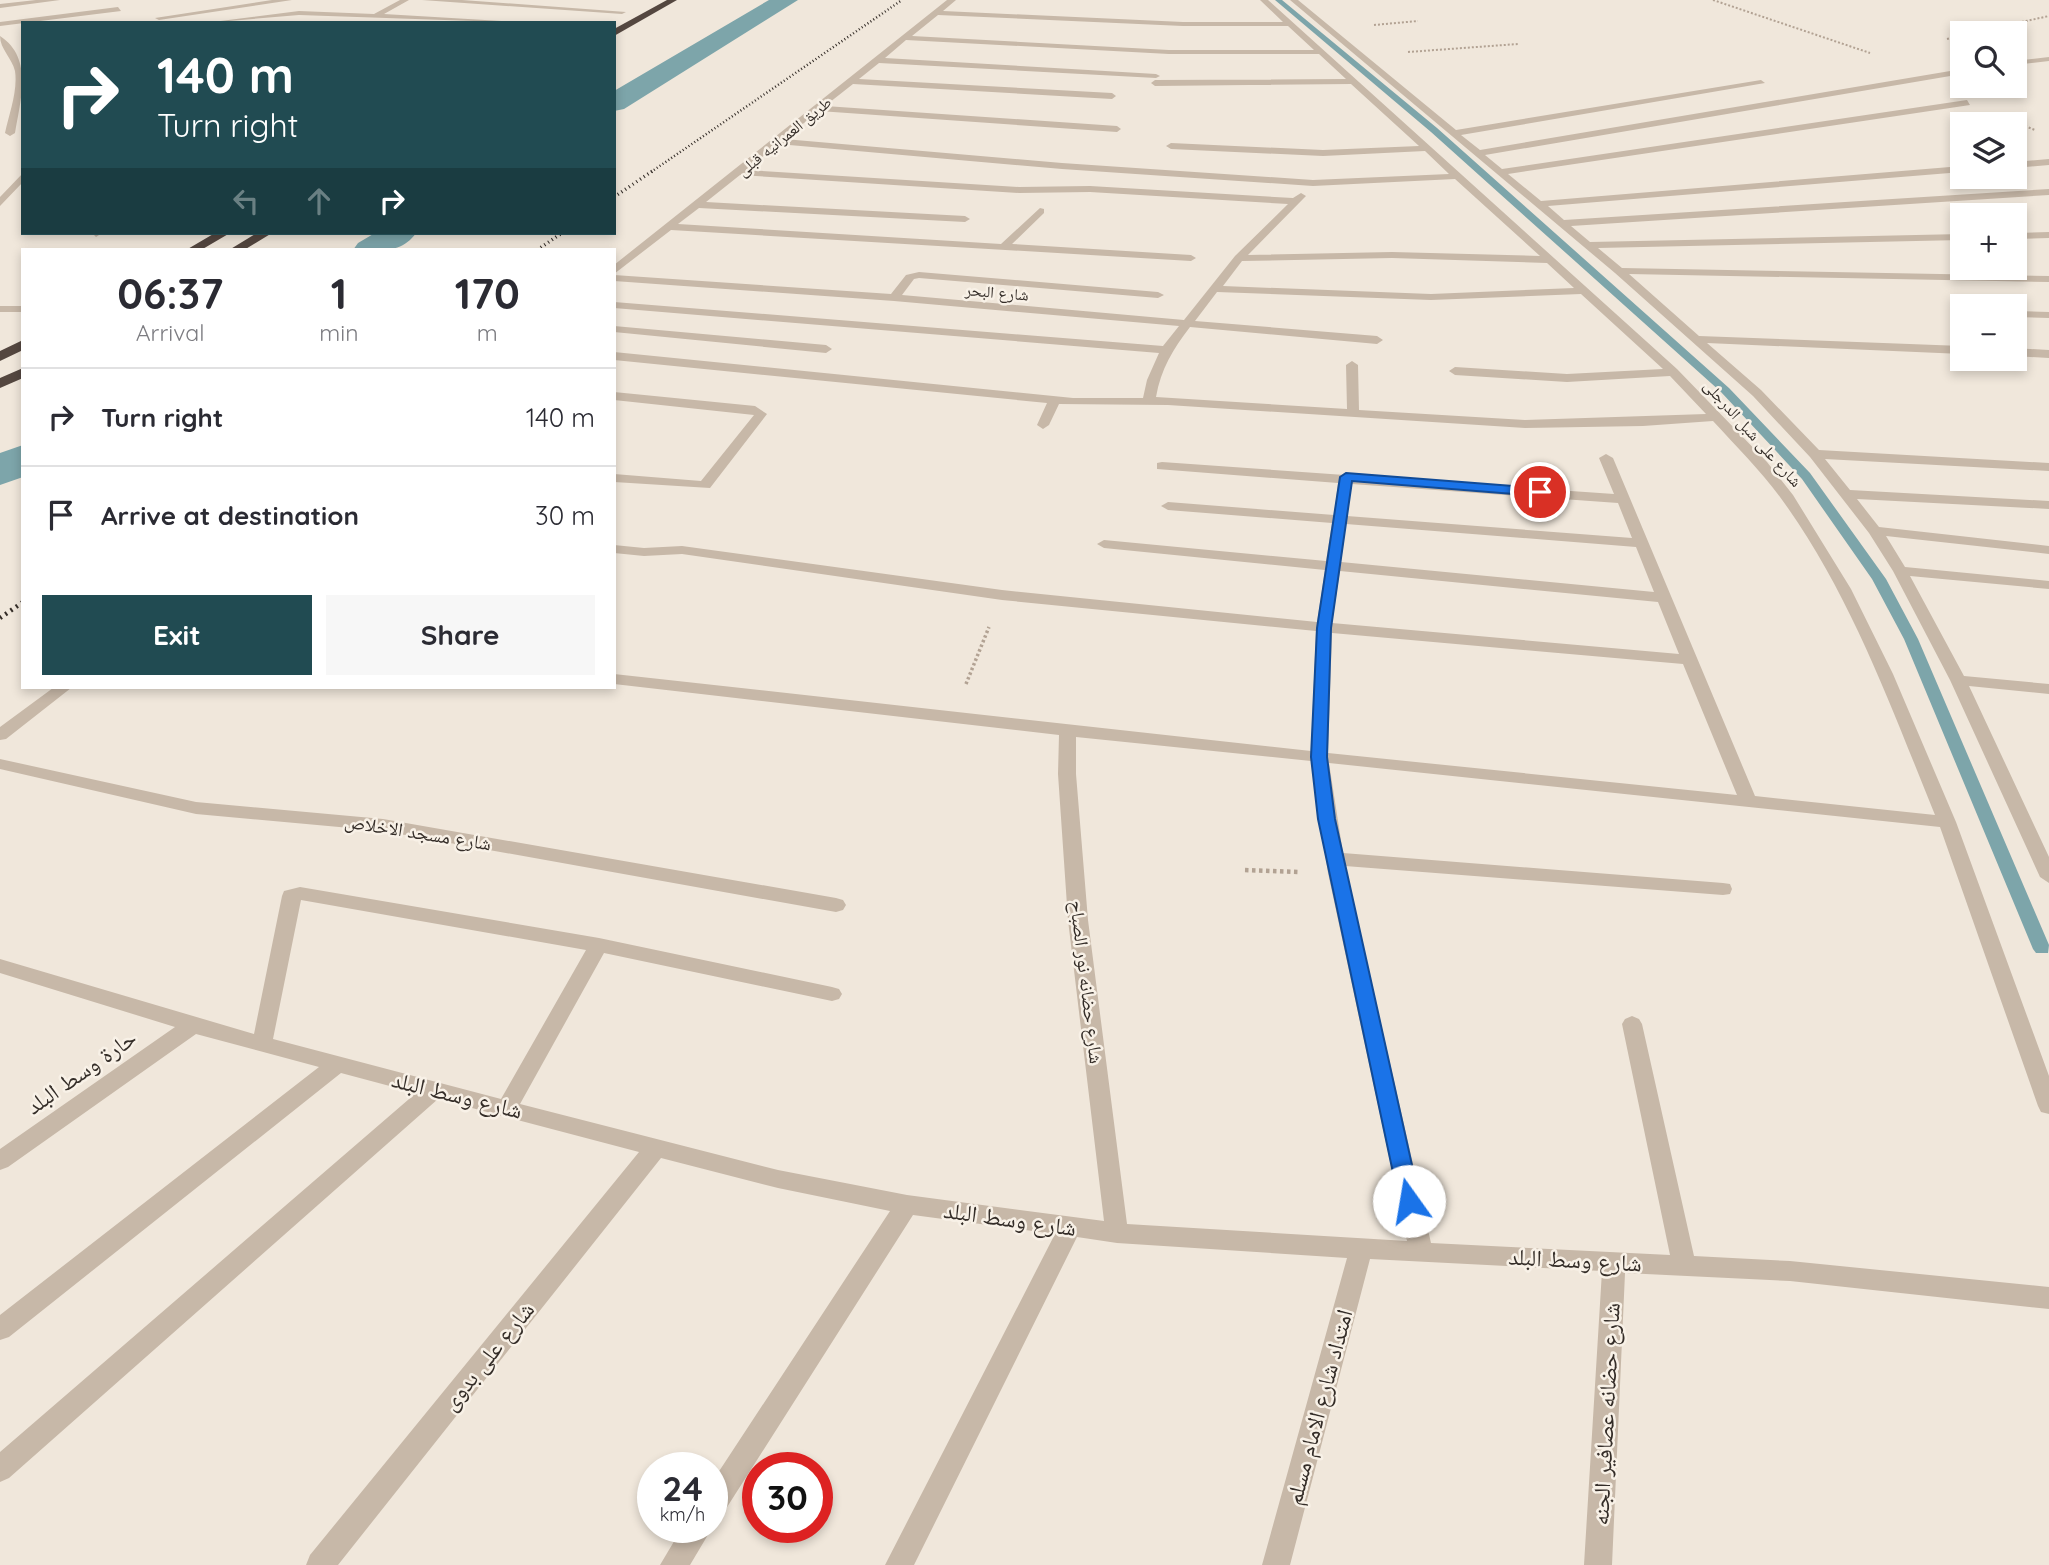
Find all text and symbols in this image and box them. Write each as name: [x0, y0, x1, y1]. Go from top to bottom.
map controls: [1950, 21, 2027, 371]
button: search: [1950, 21, 2027, 98]
text: 140 m: [157, 44, 294, 105]
icon: right: [42, 49, 133, 140]
street label: طريق العمرانيه قبلى: [733, 92, 836, 181]
text: Turn right: [157, 105, 298, 145]
button: layers: [1950, 112, 2027, 189]
icon: left: [227, 182, 265, 220]
icon: ahead: [300, 182, 338, 220]
icon: right: [373, 182, 411, 220]
button: +: [1950, 203, 2027, 280]
text: 06:37: [117, 267, 223, 320]
text: 1: [331, 267, 347, 320]
text: 170: [455, 267, 520, 320]
street label: شارع البحر: [963, 279, 1030, 306]
button: −: [1950, 294, 2027, 371]
text: Arrival: [136, 318, 205, 347]
text: min: [319, 318, 359, 347]
text: m: [477, 318, 498, 347]
street label: شارع على شبل الدرجلى: [1699, 375, 1806, 491]
icon: right: [42, 398, 80, 436]
text: Turn right: [101, 401, 223, 434]
text: 140 m: [526, 401, 595, 434]
pin: [1510, 462, 1570, 522]
icon: arrive: [1521, 473, 1559, 511]
icon: arrive: [42, 496, 80, 534]
text: Arrive at destination: [101, 499, 359, 532]
text: 30 m: [535, 499, 595, 532]
button: Exit: [42, 595, 312, 675]
button: Share: [326, 595, 595, 675]
street label: شارع مسجد الاخلاص: [343, 809, 493, 855]
street label: شارع حضانه نور الصباح: [1065, 899, 1109, 1065]
street label: حارة وسط البلد: [20, 1023, 142, 1120]
street label: شارع وسط البلد: [389, 1064, 525, 1126]
position arrow: [1372, 1164, 1446, 1238]
street label: شارع وسط البلد: [942, 1195, 1078, 1243]
street label: شارع وسط البلد: [1508, 1242, 1642, 1278]
street label: شارع على بدوى: [435, 1295, 541, 1417]
street label: شارع حضانه عصافير الجنه: [1585, 1302, 1627, 1526]
street label: امتداد شارع الامام مسلم: [1278, 1306, 1360, 1508]
speed limit sign: 30: [742, 1452, 833, 1543]
text: 24: [662, 1466, 703, 1510]
text: km/h: [660, 1503, 705, 1526]

